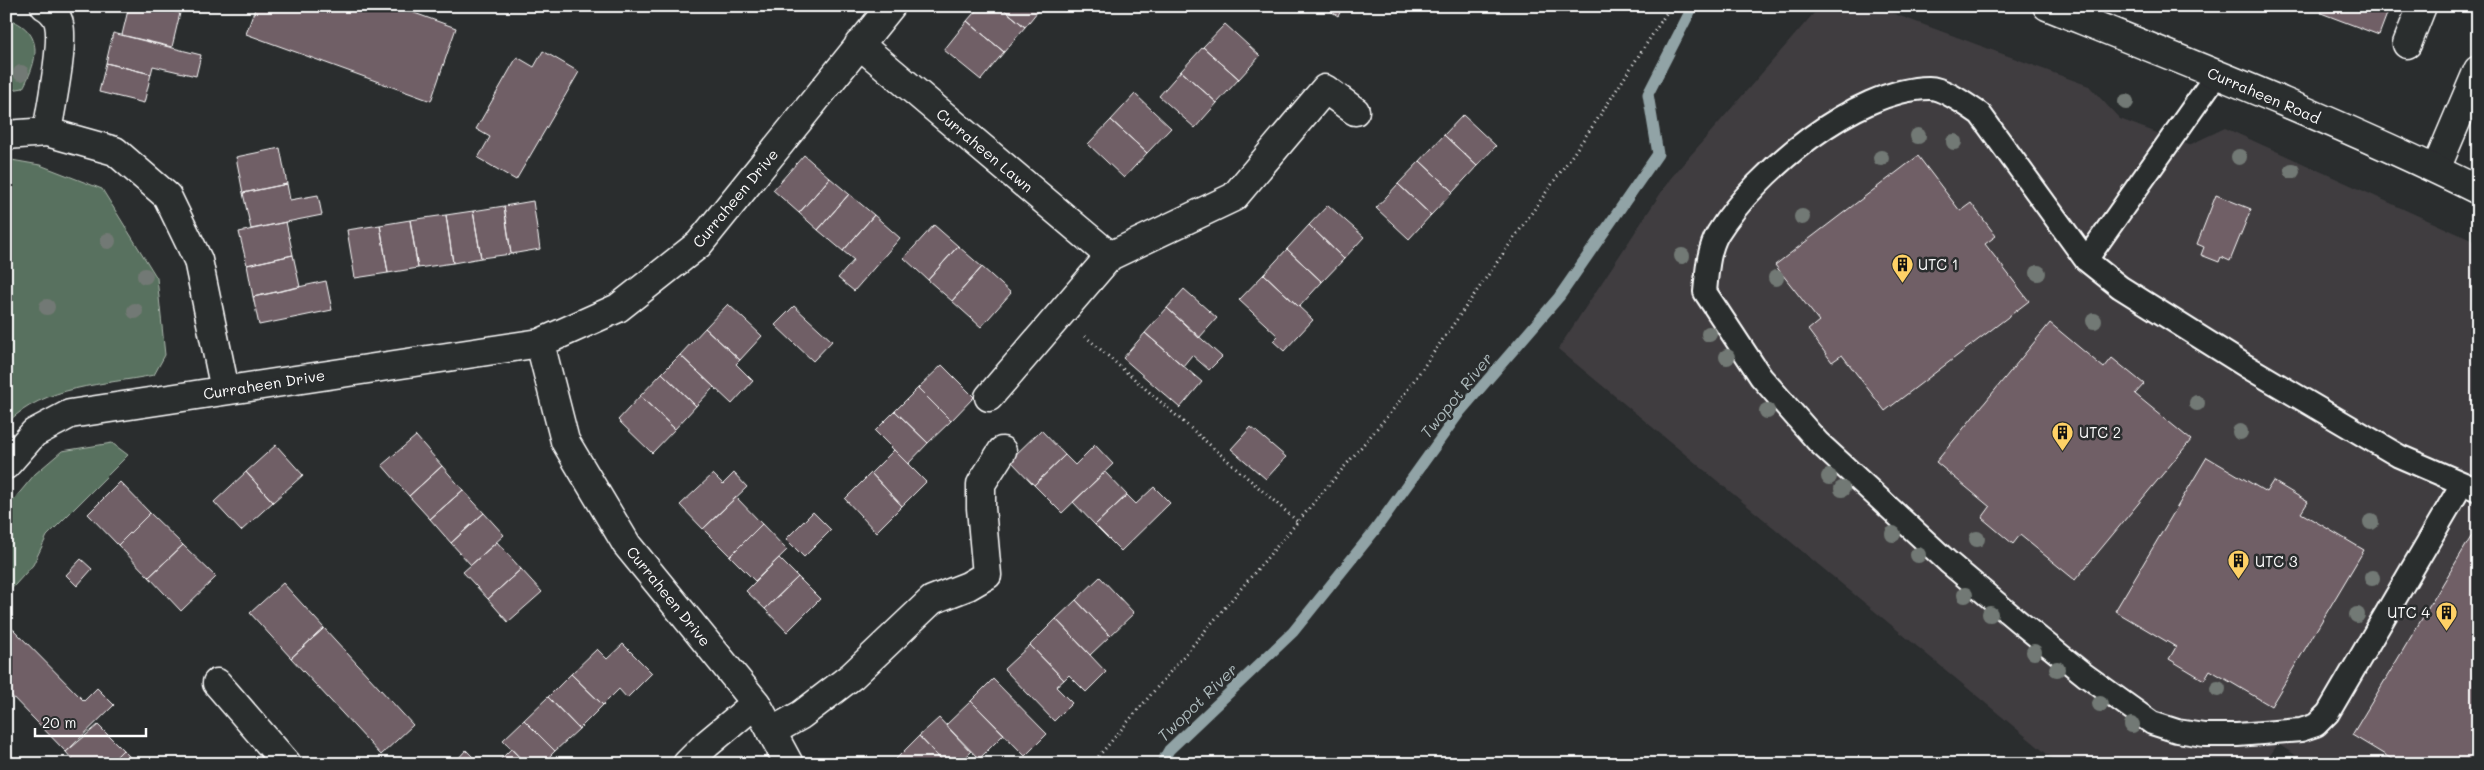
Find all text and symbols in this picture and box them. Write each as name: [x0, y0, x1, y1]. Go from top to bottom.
street label: Curraheen Road: [2204, 62, 2324, 128]
street label: Curraheen Lawn: [932, 104, 1038, 196]
street label: Curraheen Drive: [688, 144, 782, 252]
building icon: UTC 1: [1890, 252, 1914, 283]
place label: UTC 1: [1918, 254, 1959, 274]
water label: Twopot River: [1415, 348, 1497, 442]
street label: Curraheen Drive: [202, 364, 326, 404]
building icon: UTC 2: [2051, 420, 2075, 451]
place label: UTC 2: [2079, 422, 2121, 442]
street label: Curraheen Drive: [622, 542, 716, 650]
building icon: UTC 3: [2227, 549, 2251, 580]
place label: UTC 3: [2255, 551, 2298, 571]
building icon: UTC 4: [2434, 600, 2458, 631]
place label: UTC 4: [2387, 602, 2430, 622]
water label: Twopot River: [1152, 658, 1242, 746]
scale bar: [35, 705, 146, 737]
text: 20 m: [42, 712, 76, 732]

